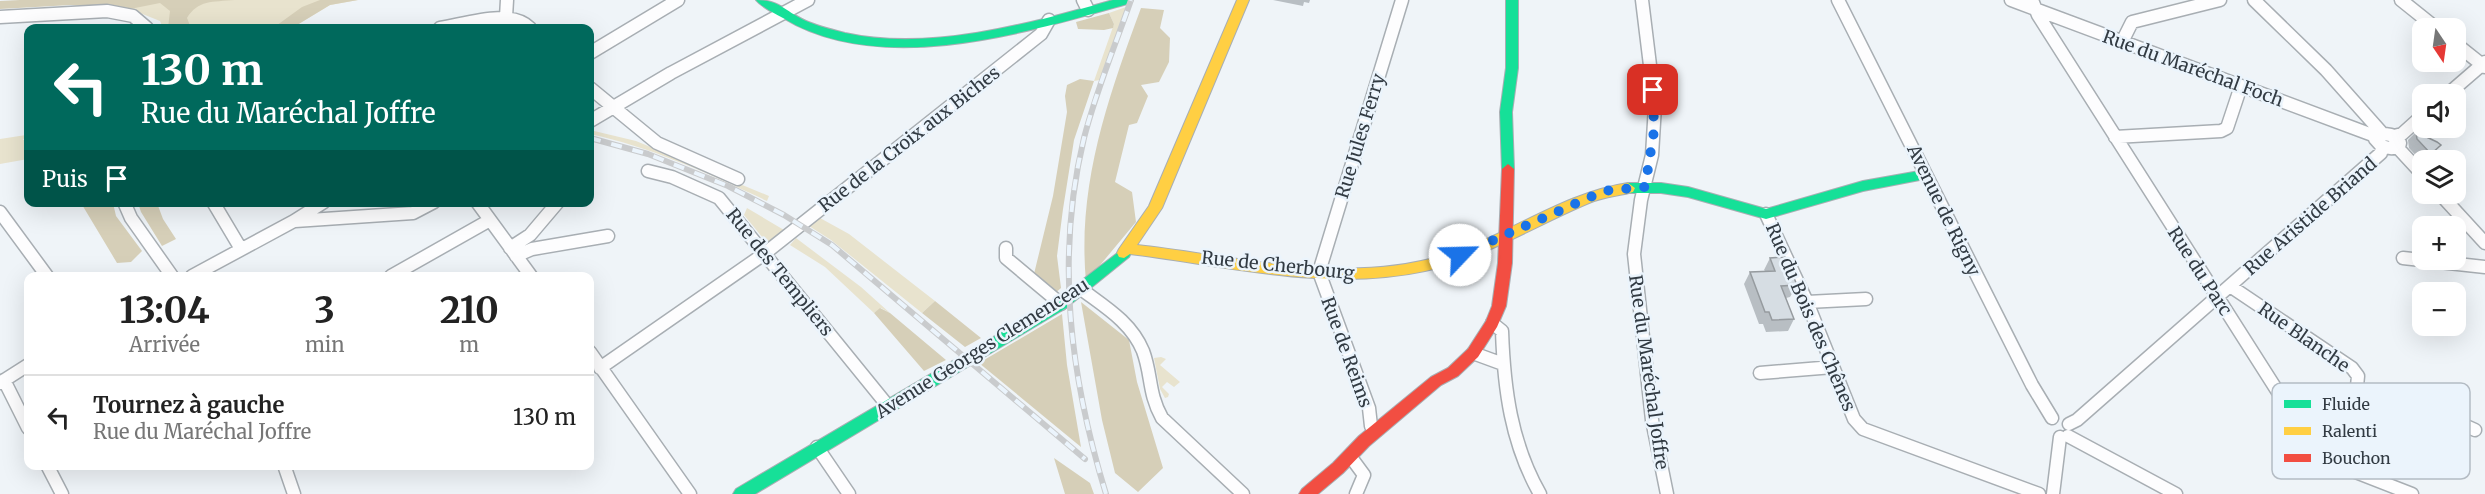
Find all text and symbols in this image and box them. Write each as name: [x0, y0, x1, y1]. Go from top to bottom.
north arrow: [2412, 18, 2466, 72]
map controls: [2412, 18, 2466, 336]
street label: Rue du Maréchal Foch: [2099, 25, 2287, 111]
text: 130 m: [141, 44, 263, 96]
icon: left: [42, 48, 120, 126]
street label: Rue de la Croix aux Biches: [814, 61, 1005, 217]
pin: [1627, 64, 1678, 115]
street label: Rue Jules Ferry: [1330, 70, 1390, 201]
icon: arrive: [1636, 73, 1669, 106]
button: sound: [2412, 84, 2466, 138]
text: Rue du Maréchal Joffre: [141, 96, 436, 130]
street label: Avenue de Rigny: [1902, 140, 1986, 280]
button: layers: [2412, 150, 2466, 204]
street label: Rue Aristide Briand: [2239, 152, 2381, 280]
icon: arrive: [100, 162, 133, 195]
text: Puis: [42, 165, 88, 193]
street label: Rue des Templiers: [721, 203, 839, 341]
button: +: [2412, 216, 2466, 270]
street label: Rue du Bois des Chênes: [1761, 219, 1861, 415]
street label: Rue du Parc: [2163, 222, 2237, 320]
position arrow: [1428, 223, 1492, 287]
street label: Rue de Cherbourg: [1200, 246, 1356, 285]
street label: Avenue Georges Clemenceau: [870, 273, 1093, 424]
street label: Rue du Maréchal Joffre: [1624, 273, 1674, 471]
button: −: [2412, 282, 2466, 336]
text: 13:04: [119, 288, 210, 333]
text: 3: [314, 288, 335, 333]
text: 210: [440, 288, 499, 333]
street label: Rue de Reims: [1316, 294, 1378, 411]
street label: Rue Blanche: [2254, 297, 2354, 377]
text: Arrivée: [129, 332, 200, 357]
text: min: [305, 332, 344, 357]
text: m: [459, 332, 479, 357]
legend: [2272, 383, 2470, 479]
text: Tournez à gauche: [93, 391, 284, 419]
text: Fluide: [2322, 394, 2370, 414]
icon: left: [42, 401, 75, 434]
text: 130 m: [513, 403, 576, 431]
text: Rue du Maréchal Joffre: [93, 419, 311, 444]
text: Ralenti: [2322, 421, 2377, 441]
text: Bouchon: [2322, 448, 2391, 468]

